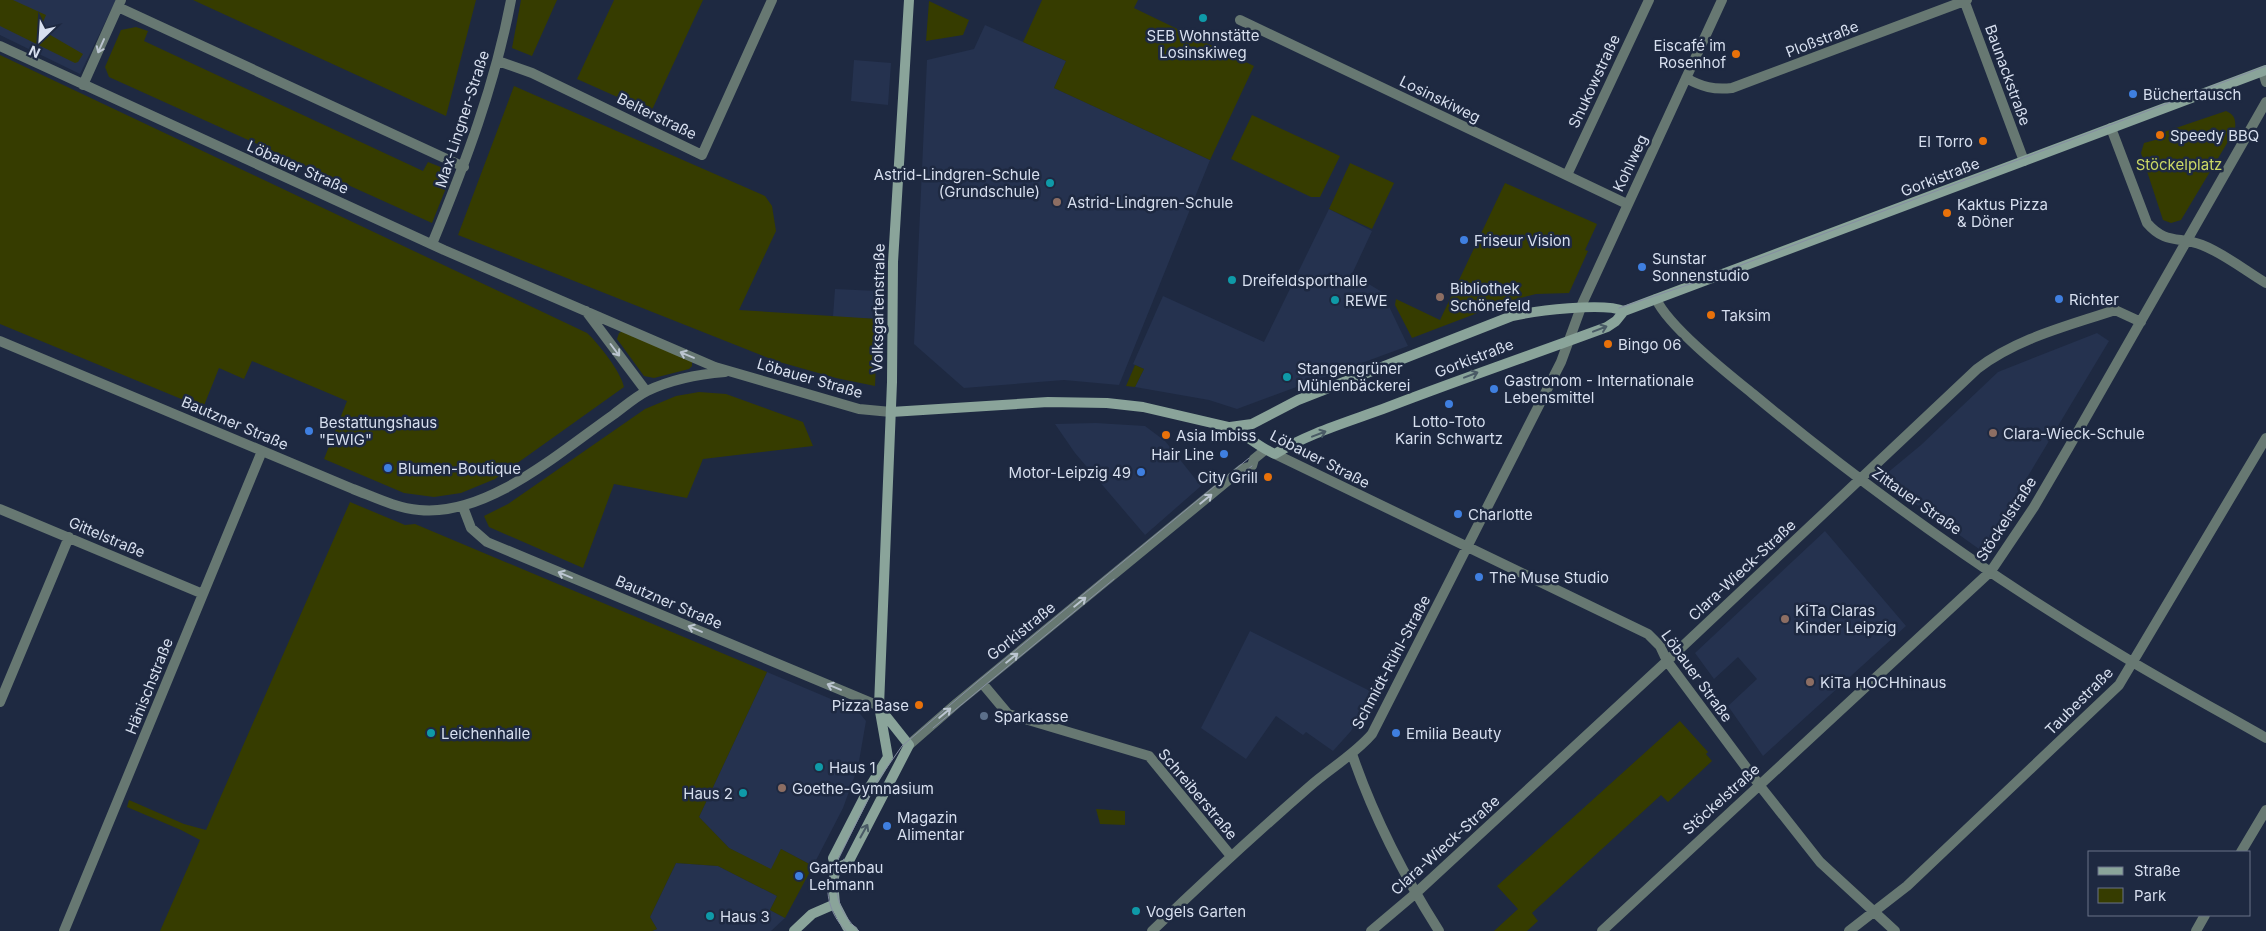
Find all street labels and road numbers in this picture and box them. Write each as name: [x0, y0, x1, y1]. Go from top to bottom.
street label: Ploßstraße: [1783, 16, 1861, 62]
street label: Baunackstraße: [1981, 22, 2035, 128]
street label: Shukowstraße: [1564, 31, 1624, 131]
street label: Max-Lingner-Straße: [431, 48, 493, 190]
street label: Losinskiweg: [1396, 71, 1484, 127]
street label: Belterstraße: [614, 89, 700, 143]
street label: Kohlweg: [1609, 131, 1651, 195]
street label: Löbauer Straße: [244, 136, 352, 198]
street label: Gorkistraße: [1898, 153, 1982, 201]
street label: Volksgartenstraße: [867, 243, 889, 373]
street label: Gorkistraße: [1432, 334, 1516, 382]
street label: Löbauer Straße: [755, 354, 865, 402]
street label: Bautzner Straße: [179, 392, 291, 454]
street label: Löbauer Straße: [1267, 426, 1373, 492]
street label: Zittauer Straße: [1869, 463, 1965, 539]
street label: Stöckelstraße: [1972, 473, 2040, 565]
street label: Gittelstraße: [66, 512, 148, 562]
street label: Clara-Wieck-Straße: [1684, 515, 1800, 625]
street label: Bautzner Straße: [613, 571, 725, 633]
street label: Schmidt-Rühl-Straße: [1348, 592, 1434, 732]
street label: Gorkistraße: [983, 598, 1059, 664]
street label: Löbauer Straße: [1657, 626, 1737, 726]
street label: Hänischstraße: [121, 635, 177, 737]
street label: Taubestraße: [2041, 663, 2117, 739]
street label: Schreiberstraße: [1154, 744, 1242, 844]
street label: Stöckelstraße: [1679, 759, 1763, 839]
street label: Clara-Wieck-Straße: [1387, 791, 1503, 899]

